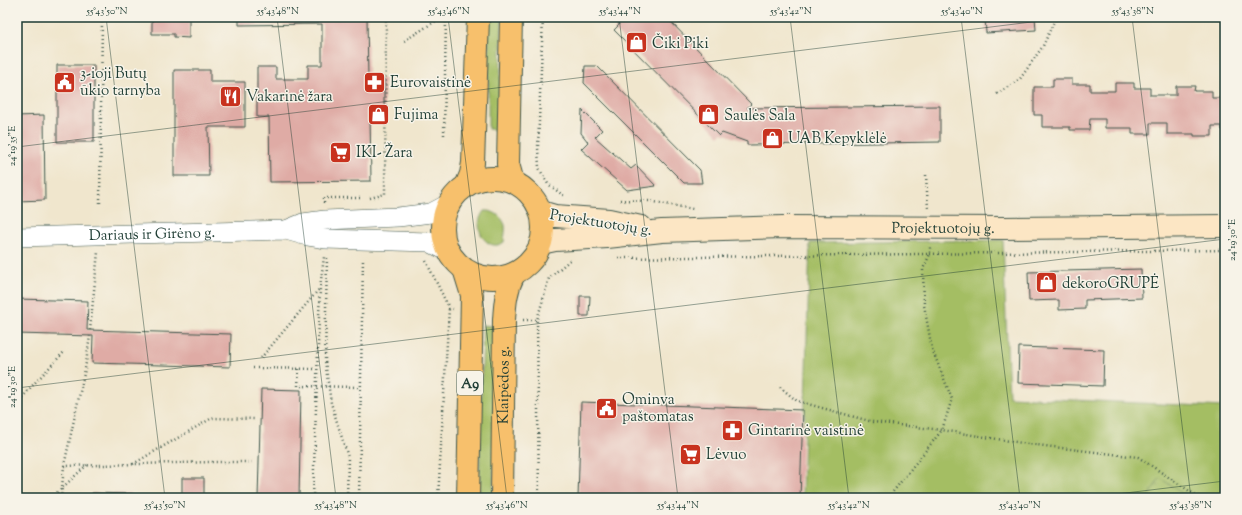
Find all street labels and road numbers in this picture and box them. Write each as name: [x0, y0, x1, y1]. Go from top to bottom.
street label: Projektuotojų g.: [548, 205, 653, 242]
street label: Projektuotojų g.: [891, 218, 995, 240]
street label: Dariaus ir Girėno g.: [89, 223, 215, 247]
street label: Klaipėdos g.: [494, 346, 516, 424]
road number: A9: [457, 371, 483, 395]

